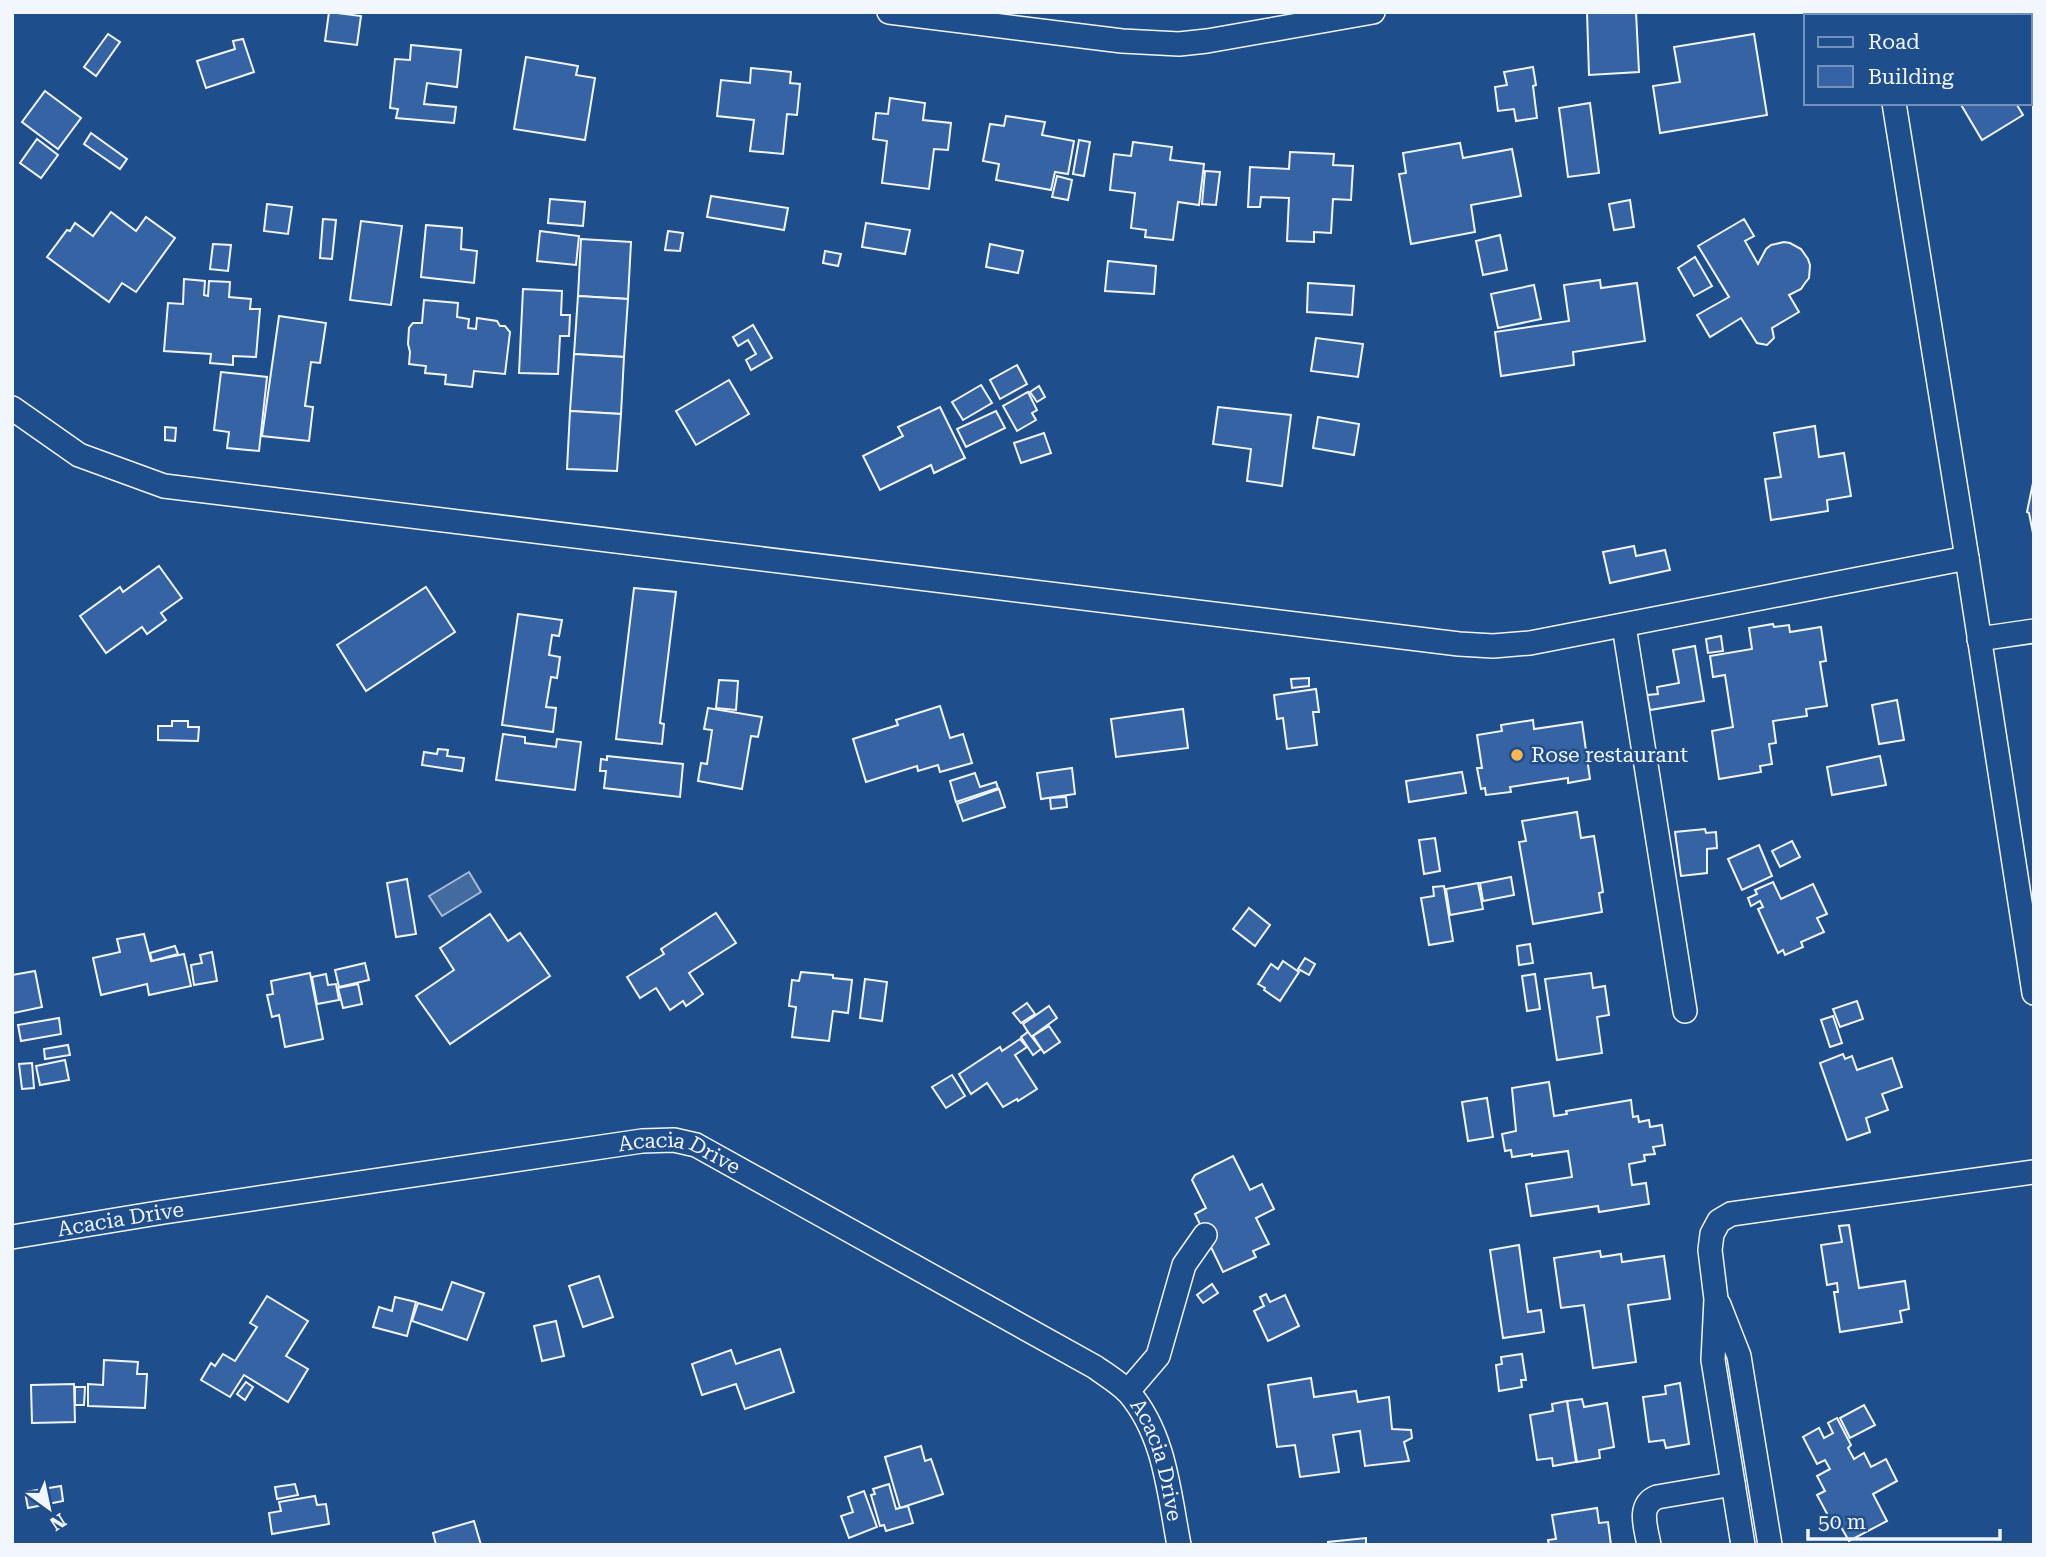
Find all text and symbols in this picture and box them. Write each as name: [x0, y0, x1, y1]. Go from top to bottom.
legend: [1804, 14, 2032, 105]
text: Road: [1868, 30, 1920, 54]
text: Building: [1868, 65, 1954, 89]
place label: Rose restaurant: [1531, 743, 1688, 767]
marker: Rose restaurant: [1509, 747, 1525, 763]
street label: Acacia Drive: [616, 1128, 745, 1179]
street label: Acacia Drive: [56, 1197, 185, 1241]
street label: Acacia Drive: [1125, 1394, 1187, 1523]
north arrow: [14, 1473, 84, 1543]
scale bar: [1808, 1498, 2000, 1542]
text: N: [45, 1508, 70, 1536]
text: 50 m: [1818, 1510, 1866, 1534]

